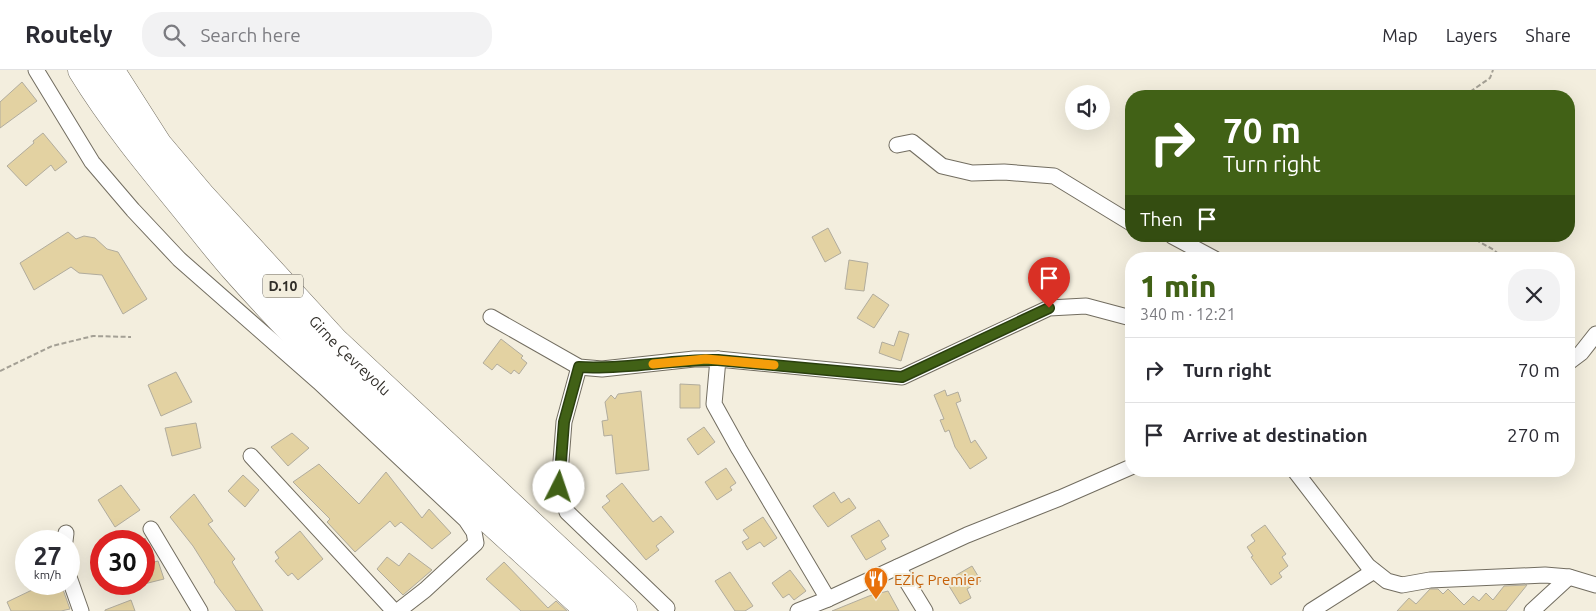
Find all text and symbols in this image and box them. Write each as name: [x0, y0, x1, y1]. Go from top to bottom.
search box: [142, 12, 492, 57]
text: Routely: [25, 21, 112, 48]
icon: search: [160, 21, 188, 49]
text: Search here: [200, 24, 301, 46]
text: Map: [1382, 25, 1418, 45]
text: Layers: [1446, 25, 1497, 45]
text: Share: [1525, 25, 1571, 45]
map controls: [1065, 85, 1110, 130]
button: sound: [1065, 85, 1110, 130]
icon: right: [1140, 110, 1205, 175]
text: 70 m: [1223, 110, 1301, 150]
text: Turn right: [1223, 151, 1321, 176]
icon: arrive: [1193, 205, 1221, 233]
text: Then: [1140, 208, 1183, 230]
pin: [1028, 257, 1070, 308]
icon: arrive: [1035, 264, 1063, 292]
text: 1 min: [1140, 269, 1216, 303]
button: close: [1508, 269, 1560, 321]
road number: D.10: [263, 275, 303, 298]
text: 340 m · 12:21: [1140, 305, 1236, 323]
street label: Girne Çevreyolu: [306, 312, 395, 398]
icon: right: [1140, 356, 1168, 384]
text: Turn right: [1183, 359, 1271, 381]
text: 70 m: [1518, 359, 1560, 381]
icon: arrive: [1140, 421, 1168, 449]
text: Arrive at destination: [1183, 424, 1368, 446]
text: 270 m: [1507, 424, 1560, 446]
position arrow: [532, 460, 584, 512]
speed limit sign: 30: [90, 530, 155, 595]
text: 27: [33, 542, 62, 570]
restaurant icon: EZİÇ Premier: [863, 566, 889, 600]
text: km/h: [34, 568, 61, 581]
place label: EZİÇ Premier: [894, 571, 981, 588]

